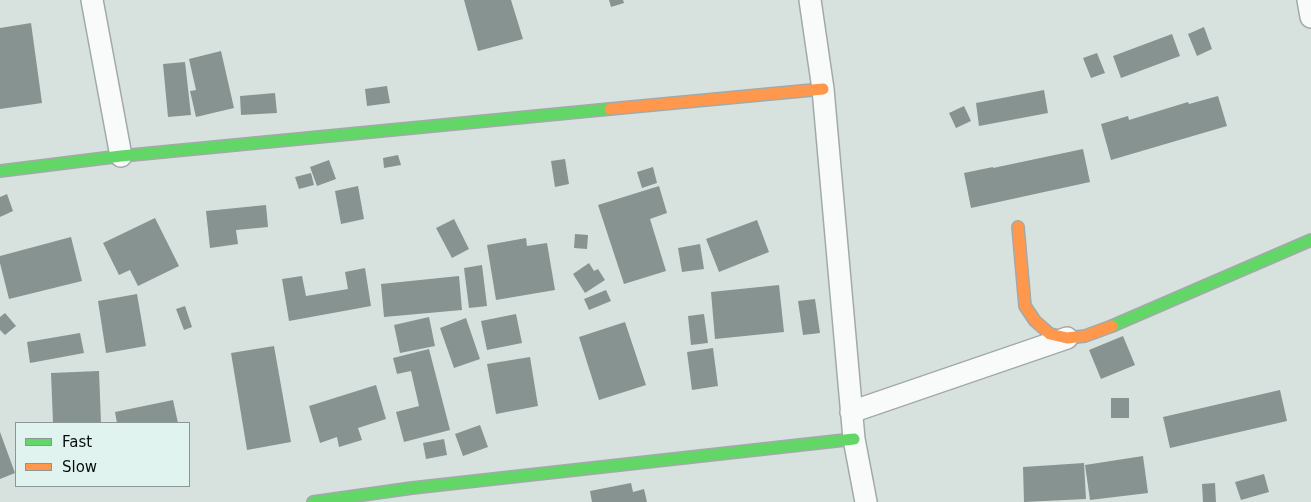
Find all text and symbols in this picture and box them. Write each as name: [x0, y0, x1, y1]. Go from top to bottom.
legend: [15, 422, 190, 487]
text: Fast: [62, 433, 92, 451]
text: Slow: [62, 458, 97, 476]

